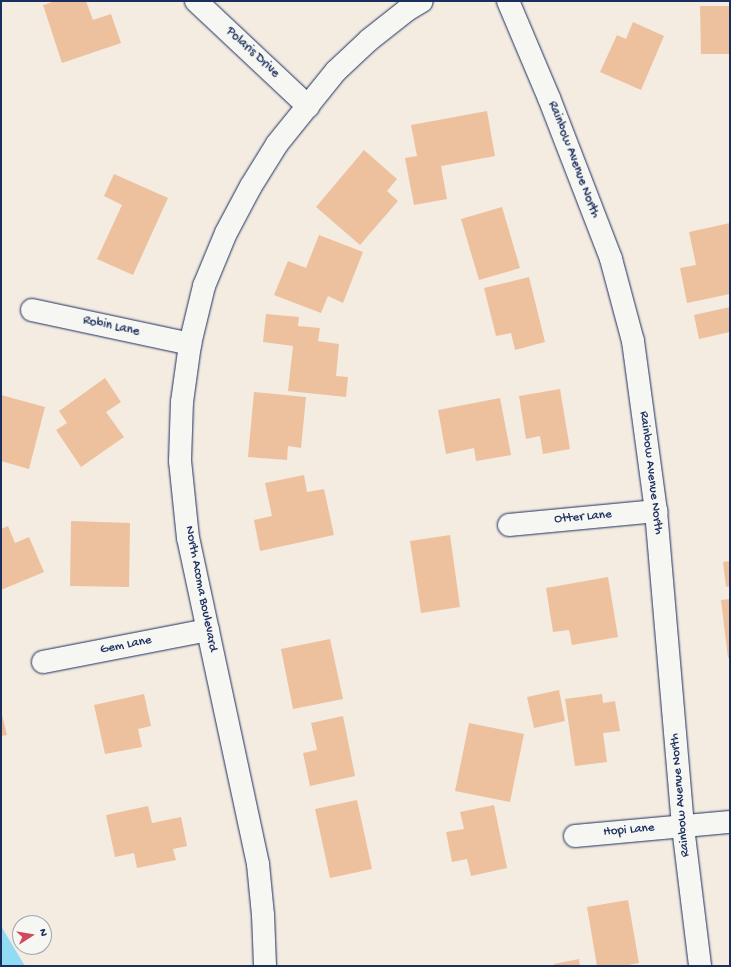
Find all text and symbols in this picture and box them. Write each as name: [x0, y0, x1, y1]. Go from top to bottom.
street label: Polaris Drive: [222, 24, 282, 82]
street label: Rainbow Avenue North: [543, 99, 603, 221]
street label: Robin Lane: [81, 313, 141, 341]
street label: Rainbow Avenue North: [635, 410, 665, 536]
street label: Otter Lane: [554, 508, 612, 528]
street label: North Acoma Boulevard: [180, 525, 220, 653]
street label: Gem Lane: [99, 633, 153, 659]
street label: Rainbow Avenue North: [668, 733, 694, 857]
street label: Hopi Lane: [603, 821, 655, 841]
north arrow: [12, 915, 52, 955]
text: N: [36, 928, 49, 937]

